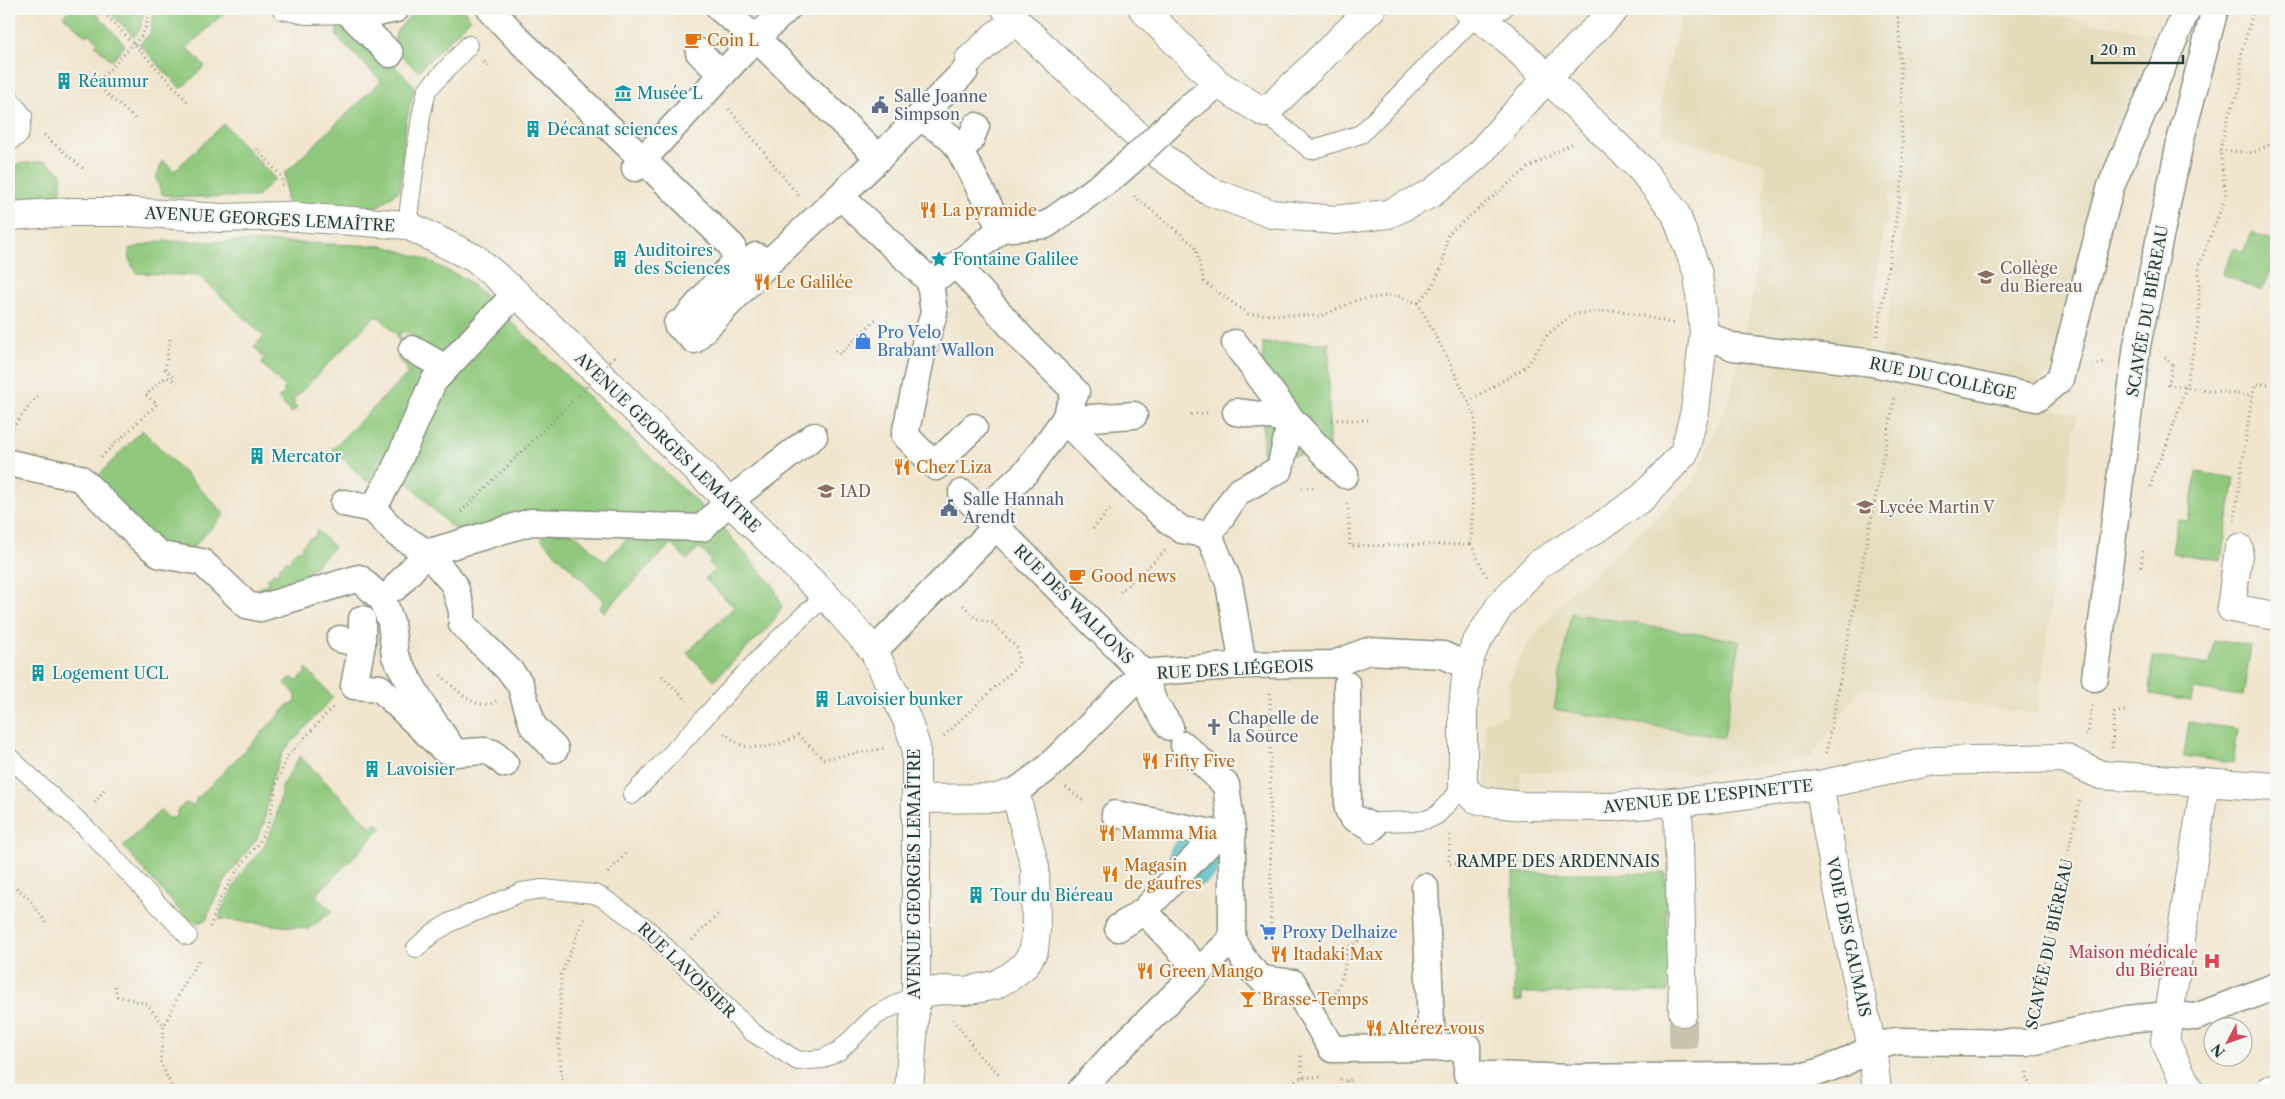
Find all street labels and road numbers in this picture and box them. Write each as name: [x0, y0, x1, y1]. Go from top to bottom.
street label: AVENUE GEORGES LEMAÎTRE: [143, 202, 396, 236]
street label: SCAVÉE DU BIÉREAU: [2122, 223, 2172, 399]
street label: AVENUE GEORGES LEMAÎTRE: [570, 347, 765, 536]
street label: RUE DU COLLÈGE: [1868, 353, 2018, 403]
street label: RUE DES WALLONS: [1010, 540, 1138, 668]
street label: RUE DES LIÉGEOIS: [1156, 655, 1314, 683]
street label: AVENUE GEORGES LEMAÎTRE: [904, 749, 924, 1000]
street label: AVENUE DE L'ESPINETTE: [1601, 775, 1814, 817]
street label: RAMPE DES ARDENNAIS: [1456, 851, 1660, 871]
street label: VOIE DES GAUMAIS: [1822, 854, 1876, 1019]
street label: SCAVÉE DU BIÉREAU: [2021, 857, 2077, 1031]
street label: RUE LAVOISIER: [634, 918, 741, 1023]

